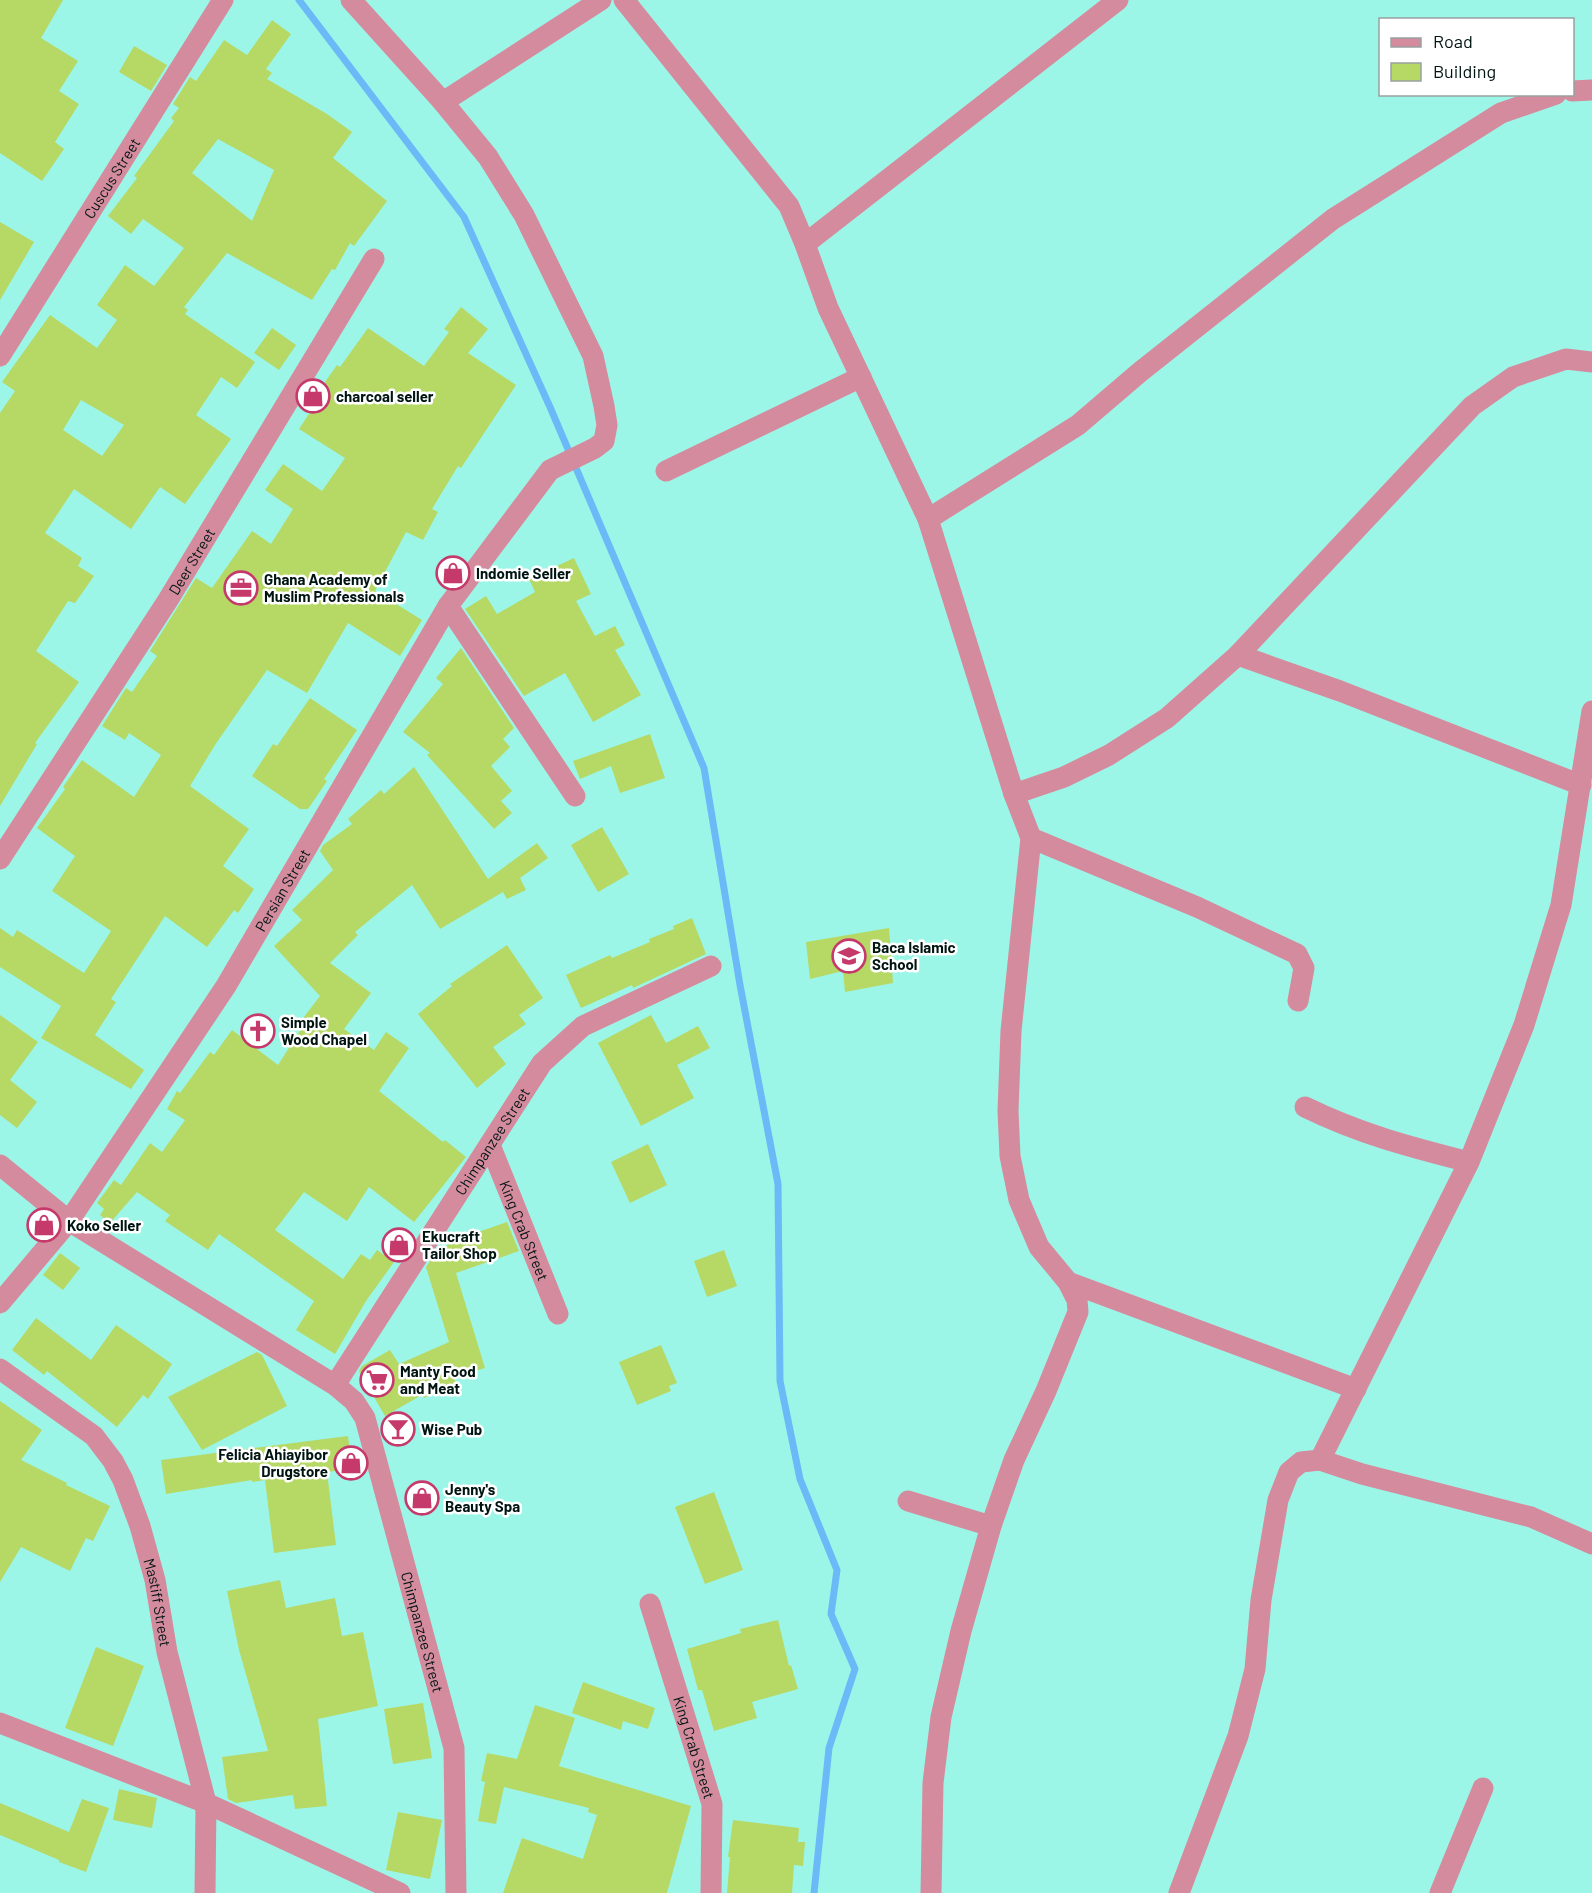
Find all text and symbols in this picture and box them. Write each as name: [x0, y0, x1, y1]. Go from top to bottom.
legend: [1379, 18, 1574, 96]
text: Road: [1433, 30, 1473, 52]
text: Building: [1433, 60, 1496, 82]
street label: Cuscus Street: [80, 135, 143, 222]
shop icon: charcoal seller: [295, 378, 331, 414]
place label: charcoal seller: [336, 387, 434, 405]
street label: Deer Street: [164, 525, 218, 598]
shop icon: Indomie Seller: [435, 555, 471, 591]
place label: Indomie Seller: [476, 564, 571, 582]
office icon: Ghana Academy of Muslim Professionals: [223, 570, 259, 606]
place label: Ghana Academy of Muslim Professionals: [264, 570, 404, 605]
street label: Persian Street: [251, 845, 313, 935]
school or university icon: Baca Islamic School: [831, 938, 867, 974]
place label: Baca Islamic School: [872, 938, 956, 973]
church icon: Simple Wood Chapel: [240, 1013, 276, 1049]
place label: Simple Wood Chapel: [281, 1013, 367, 1048]
street label: Chimpanzee Street: [451, 1084, 533, 1198]
street label: King Crab Street: [496, 1178, 553, 1283]
shop icon: Koko Seller: [26, 1207, 62, 1243]
place label: Koko Seller: [67, 1216, 141, 1234]
shop icon: Ekucraft Tailor Shop: [381, 1227, 417, 1263]
place label: Ekucraft Tailor Shop: [422, 1227, 497, 1262]
supermarket icon: Manty Food and Meat: [359, 1362, 395, 1398]
place label: Manty Food and Meat: [400, 1362, 476, 1397]
bar icon: Wise Pub: [380, 1411, 416, 1447]
place label: Wise Pub: [421, 1420, 482, 1438]
place label: Felicia Ahiayibor Drugstore: [218, 1445, 328, 1480]
shop icon: Felicia Ahiayibor Drugstore: [333, 1445, 369, 1481]
shop icon: Jenny's Beauty Spa: [404, 1480, 440, 1516]
place label: Jenny's Beauty Spa: [445, 1480, 520, 1515]
street label: Mastiff Street: [140, 1556, 175, 1648]
street label: Chimpanzee Street: [398, 1570, 448, 1694]
street label: King Crab Street: [670, 1694, 719, 1801]

